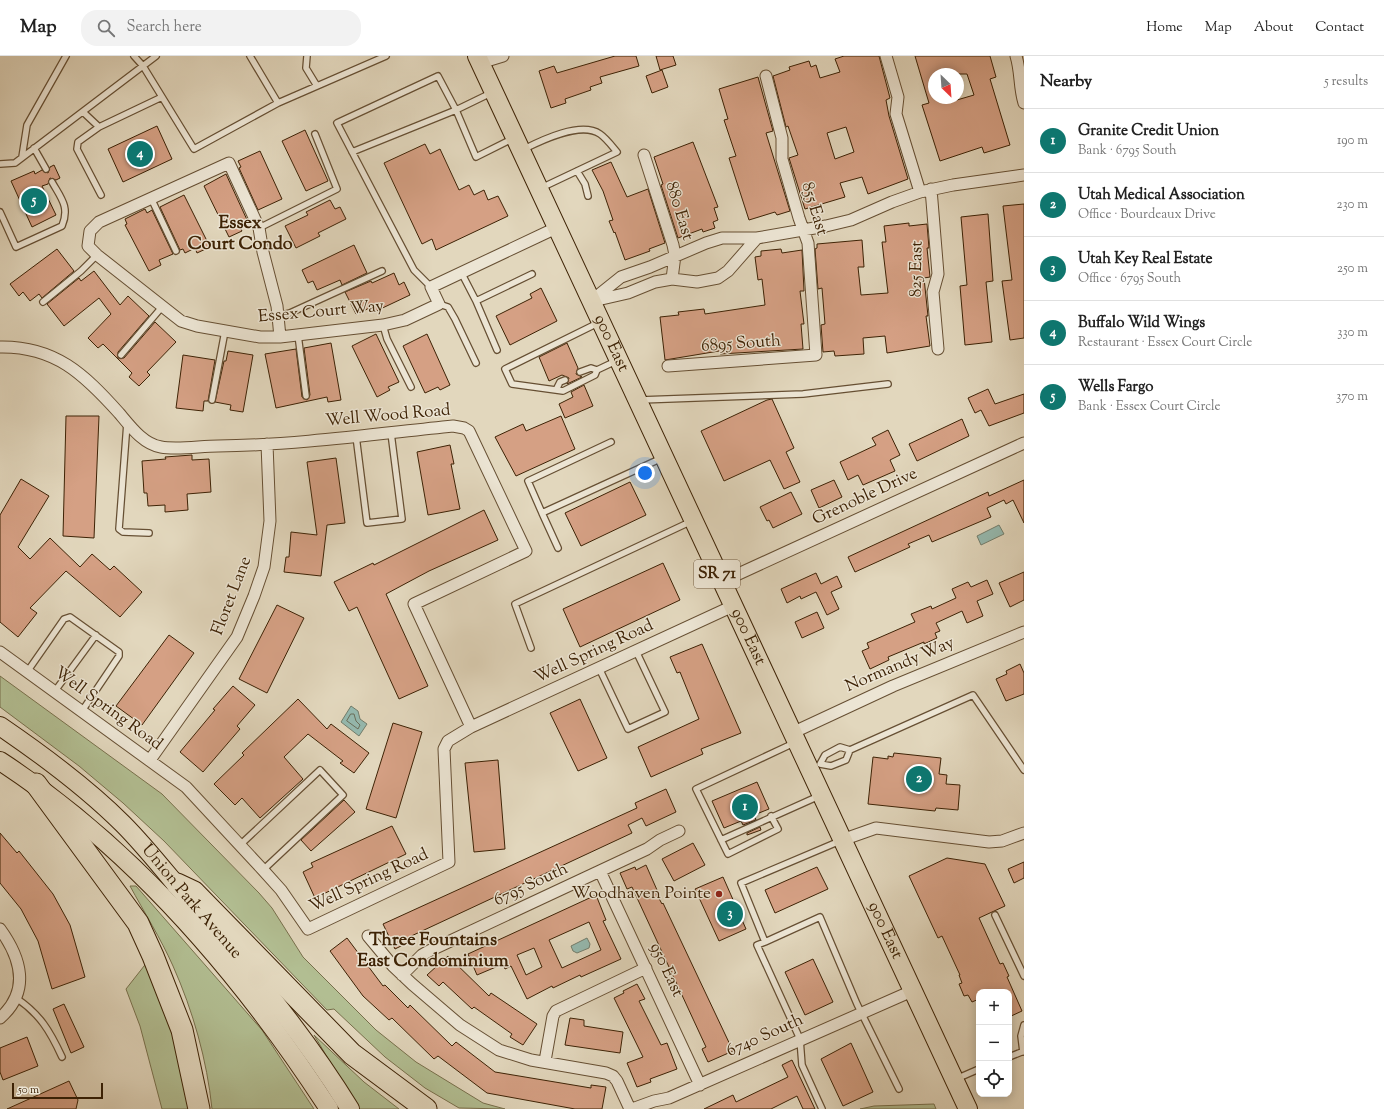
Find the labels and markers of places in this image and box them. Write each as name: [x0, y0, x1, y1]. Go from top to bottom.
pin: 4: [127, 139, 153, 169]
pin: 5: [21, 186, 47, 216]
pin: 2: [906, 764, 932, 794]
pin: 1: [732, 792, 758, 822]
place label: Woodhaven Pointe: [571, 882, 711, 906]
marker: Woodhaven Pointe: [714, 889, 724, 899]
pin: 3: [717, 899, 743, 929]

